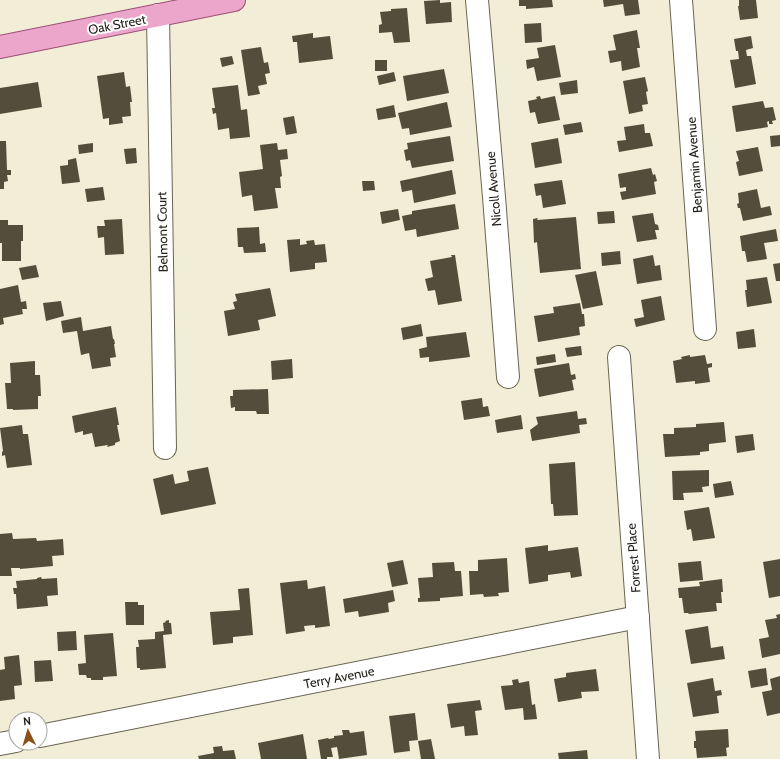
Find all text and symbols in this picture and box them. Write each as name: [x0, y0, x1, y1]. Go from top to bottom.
street label: Oak Street: [87, 10, 148, 37]
street label: Benjamin Avenue: [683, 116, 706, 214]
street label: Nicoll Avenue: [482, 151, 504, 227]
street label: Belmont Court: [153, 191, 171, 273]
street label: Forrest Place: [623, 522, 643, 593]
street label: Terry Avenue: [302, 662, 376, 692]
north arrow: [8, 711, 48, 751]
text: N: [23, 714, 32, 728]

